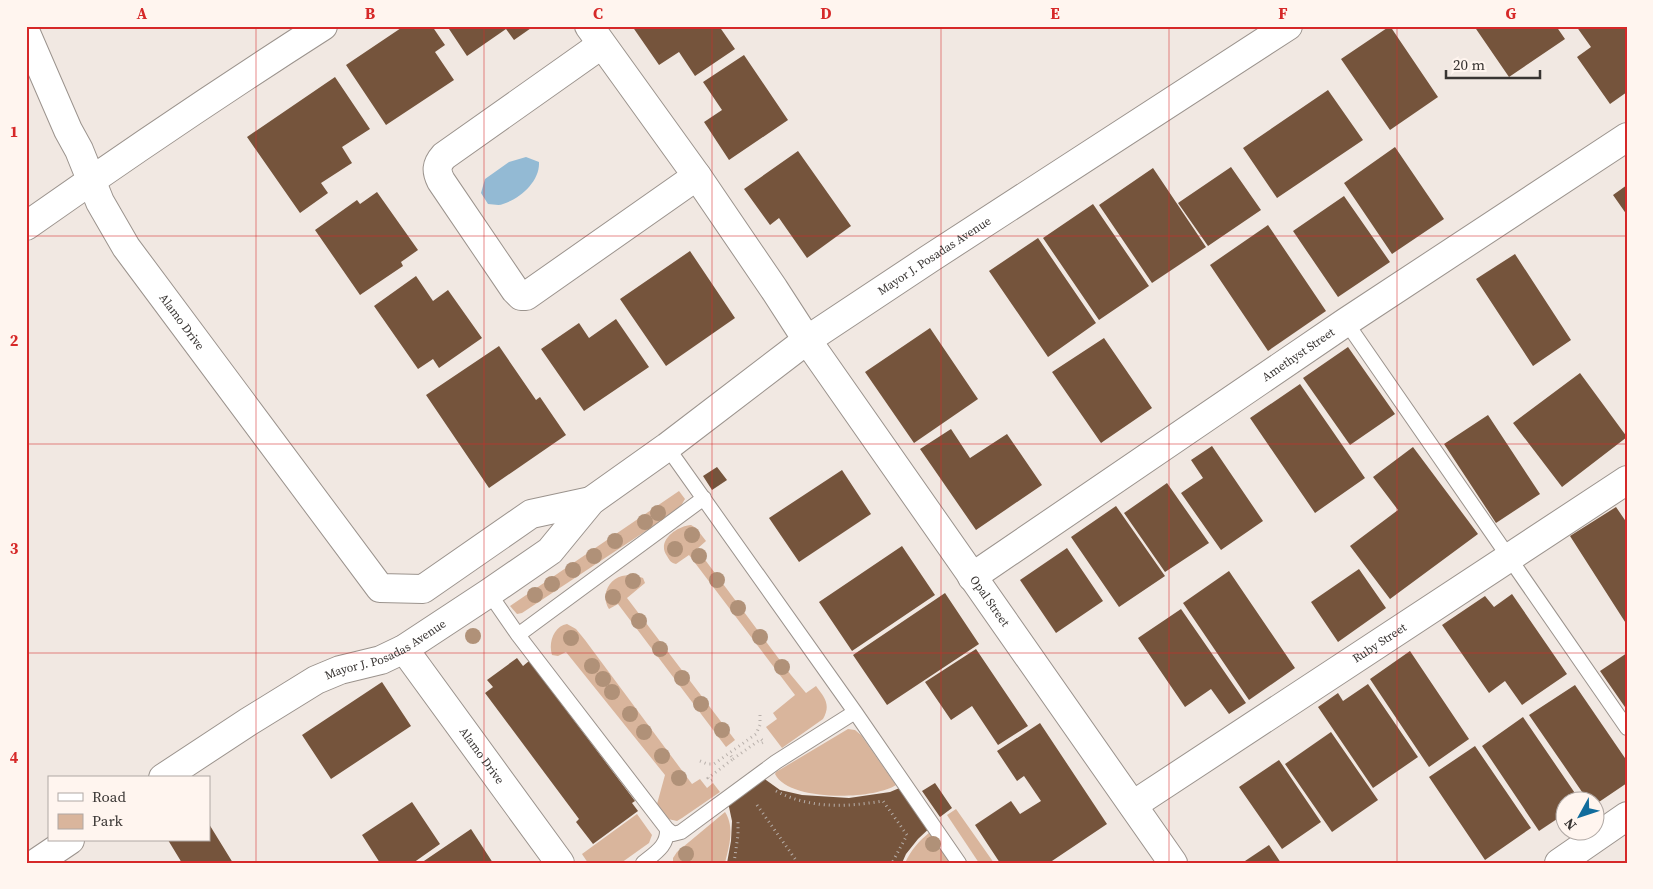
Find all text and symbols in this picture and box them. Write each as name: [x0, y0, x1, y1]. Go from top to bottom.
text: A: [137, 2, 148, 24]
text: B: [365, 2, 376, 24]
text: C: [593, 2, 603, 24]
text: D: [820, 2, 832, 24]
text: E: [1050, 2, 1060, 24]
text: F: [1278, 2, 1288, 24]
text: G: [1506, 2, 1517, 24]
scale bar: [1446, 48, 1539, 80]
text: 20 m: [1453, 54, 1485, 75]
text: 1: [10, 120, 18, 142]
street label: Mayor J. Posadas Avenue: [875, 213, 994, 299]
street label: Alamo Drive: [155, 290, 208, 353]
street label: Amethyst Street: [1259, 324, 1338, 385]
text: 2: [10, 329, 19, 351]
text: 3: [10, 537, 19, 559]
street label: Opal Street: [966, 572, 1013, 630]
street label: Mayor J. Posadas Avenue: [322, 616, 449, 683]
street label: Ruby Street: [1349, 619, 1410, 666]
street label: Alamo Drive: [456, 724, 508, 787]
text: 4: [10, 746, 19, 768]
legend: [48, 776, 210, 842]
text: Road: [92, 786, 126, 807]
north arrow: [1556, 792, 1606, 842]
text: Park: [92, 810, 124, 831]
text: N: [1559, 814, 1581, 835]

